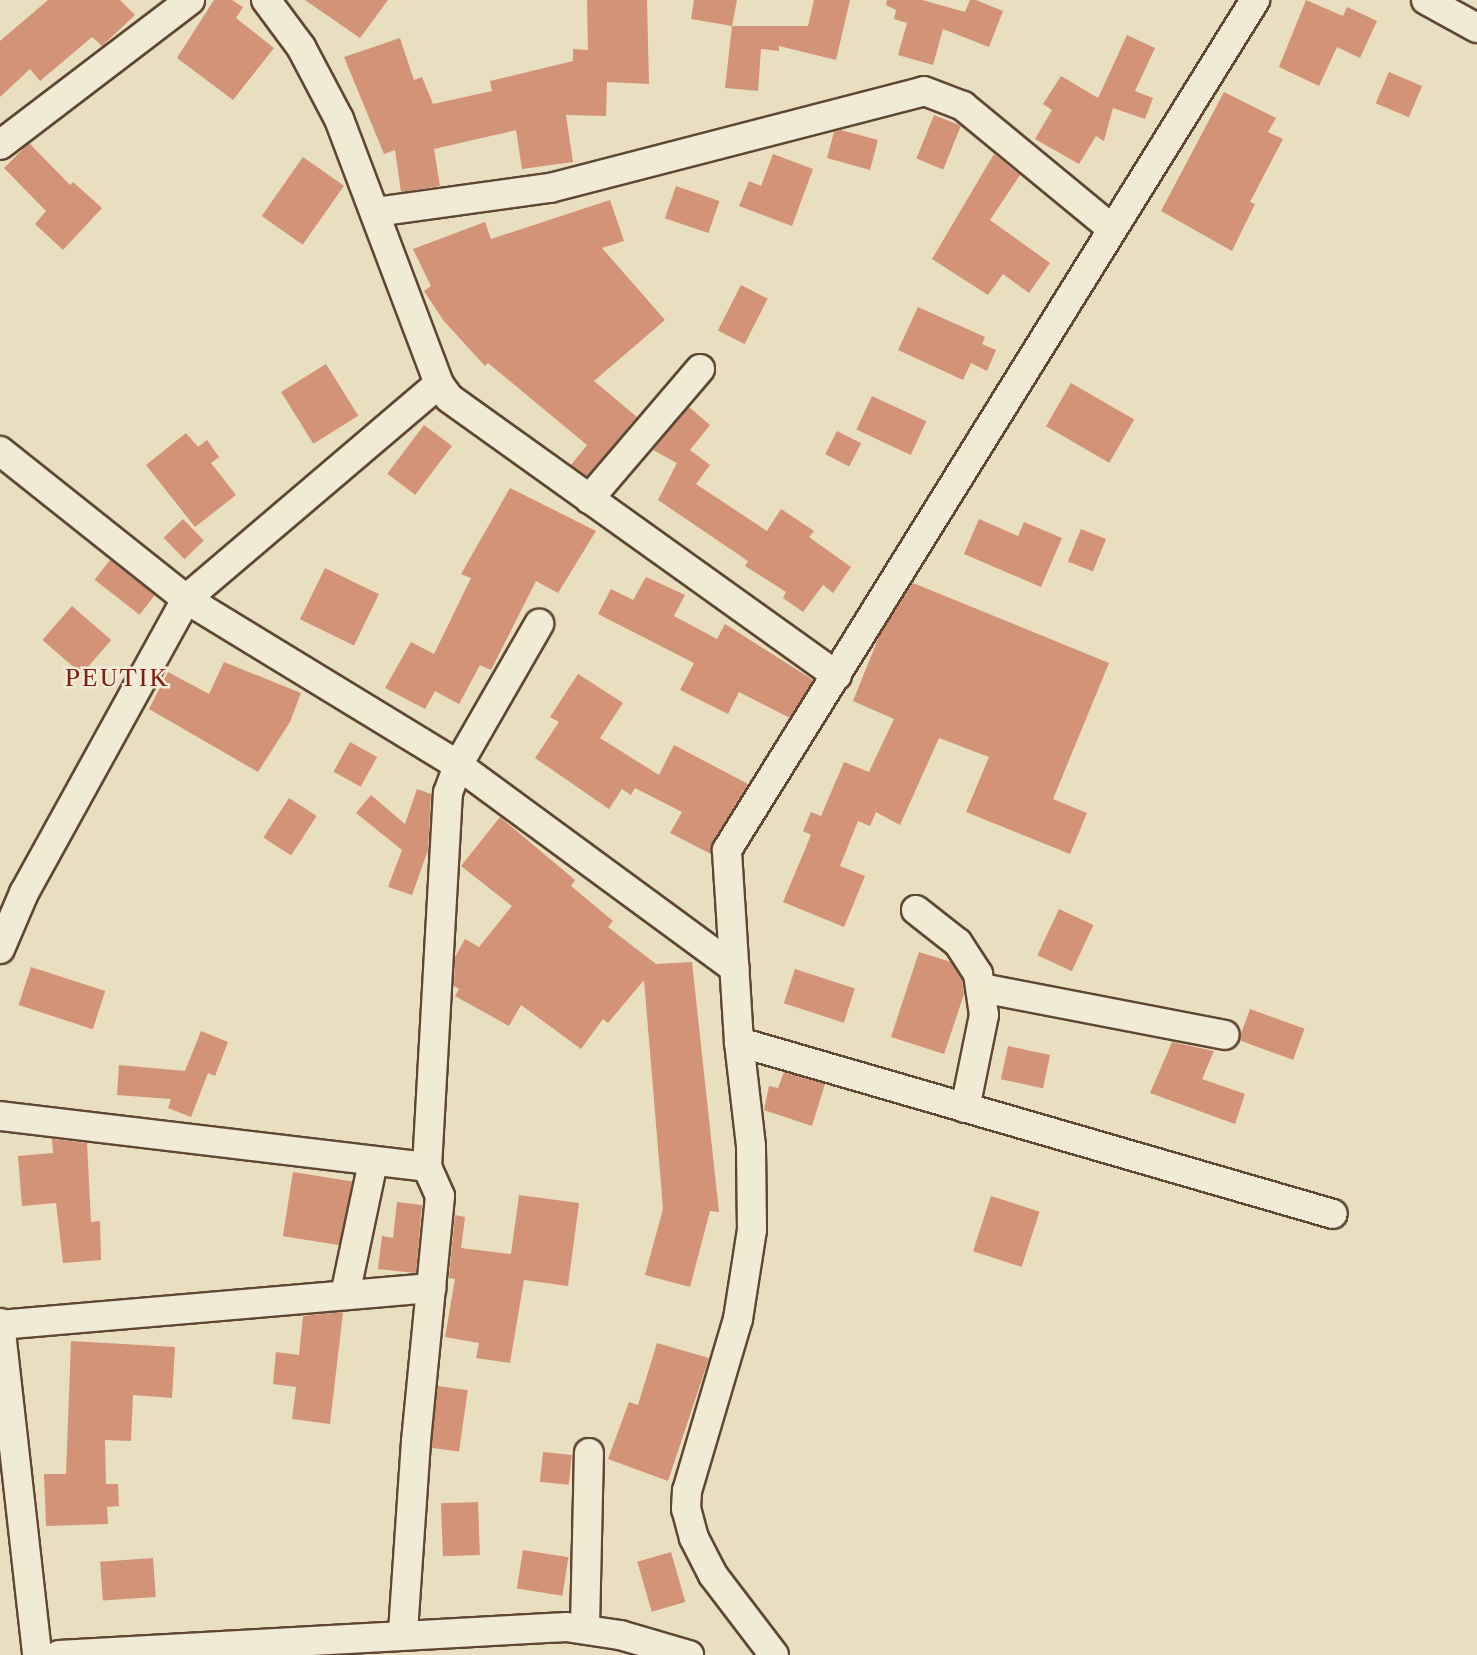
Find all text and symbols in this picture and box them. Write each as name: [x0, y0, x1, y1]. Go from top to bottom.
district label: PEUTIK: [66, 664, 168, 692]

